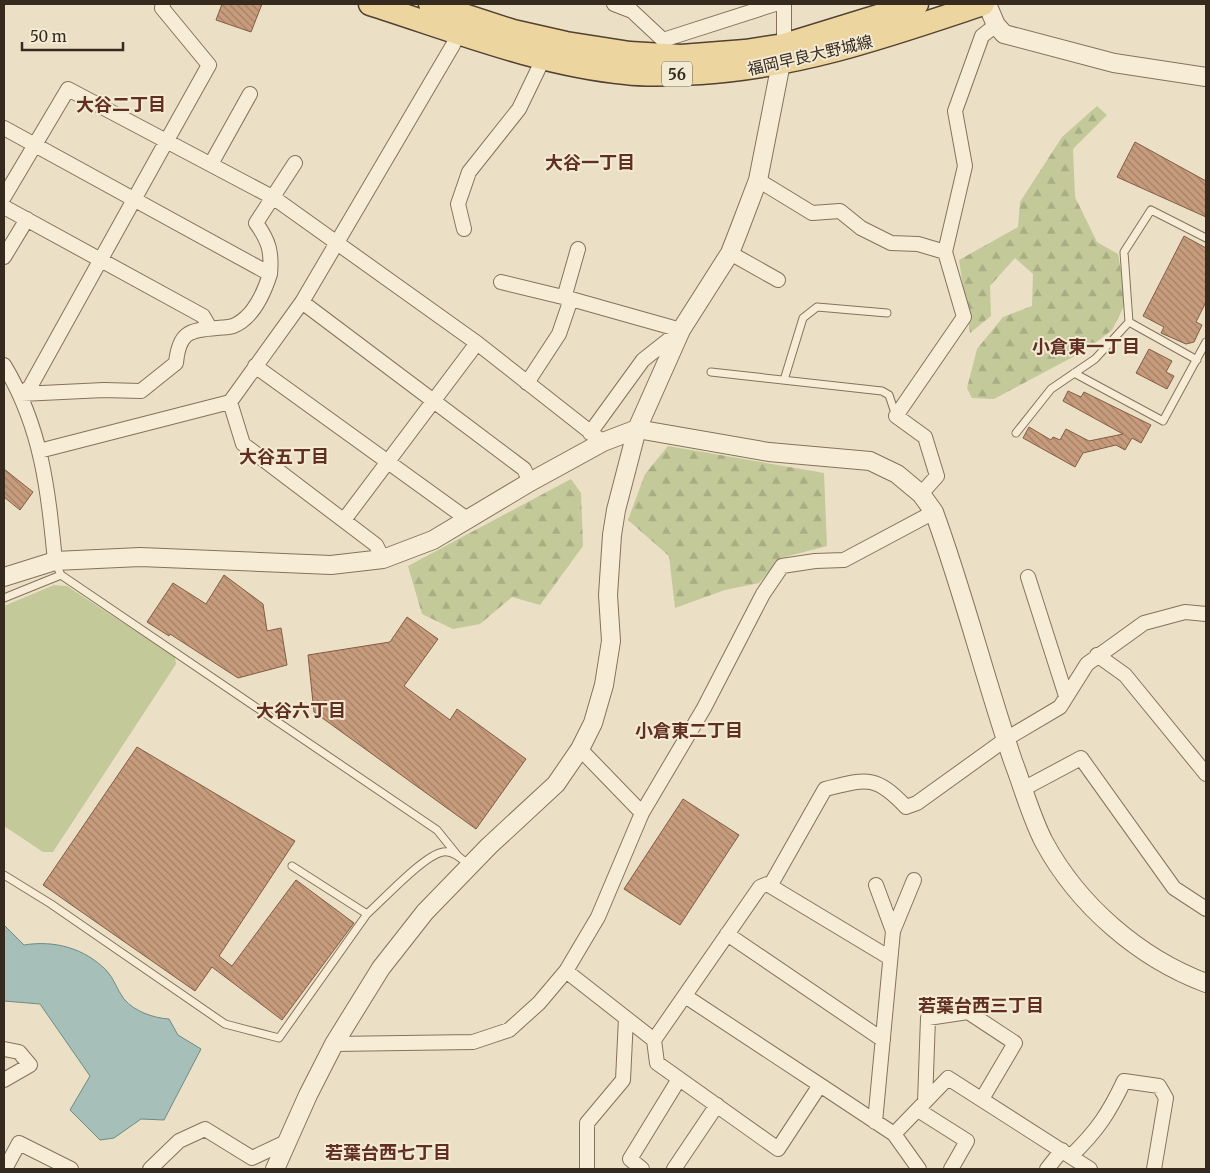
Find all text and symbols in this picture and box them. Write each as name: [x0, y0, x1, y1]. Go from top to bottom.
scale bar: [22, 20, 124, 52]
text: 50 m: [30, 27, 67, 46]
street label: 福岡早良大野城線: [745, 31, 875, 79]
road number: 56: [662, 62, 692, 86]
district label: 大谷二丁目: [76, 93, 166, 116]
district label: 大谷一丁目: [545, 151, 635, 174]
district label: 小倉東一丁目: [1032, 335, 1140, 358]
district label: 大谷五丁目: [239, 445, 329, 468]
district label: 大谷六丁目: [256, 699, 346, 722]
district label: 小倉東二丁目: [635, 719, 743, 742]
district label: 若葉台西三丁目: [918, 994, 1044, 1017]
district label: 若葉台西七丁目: [325, 1141, 451, 1164]

